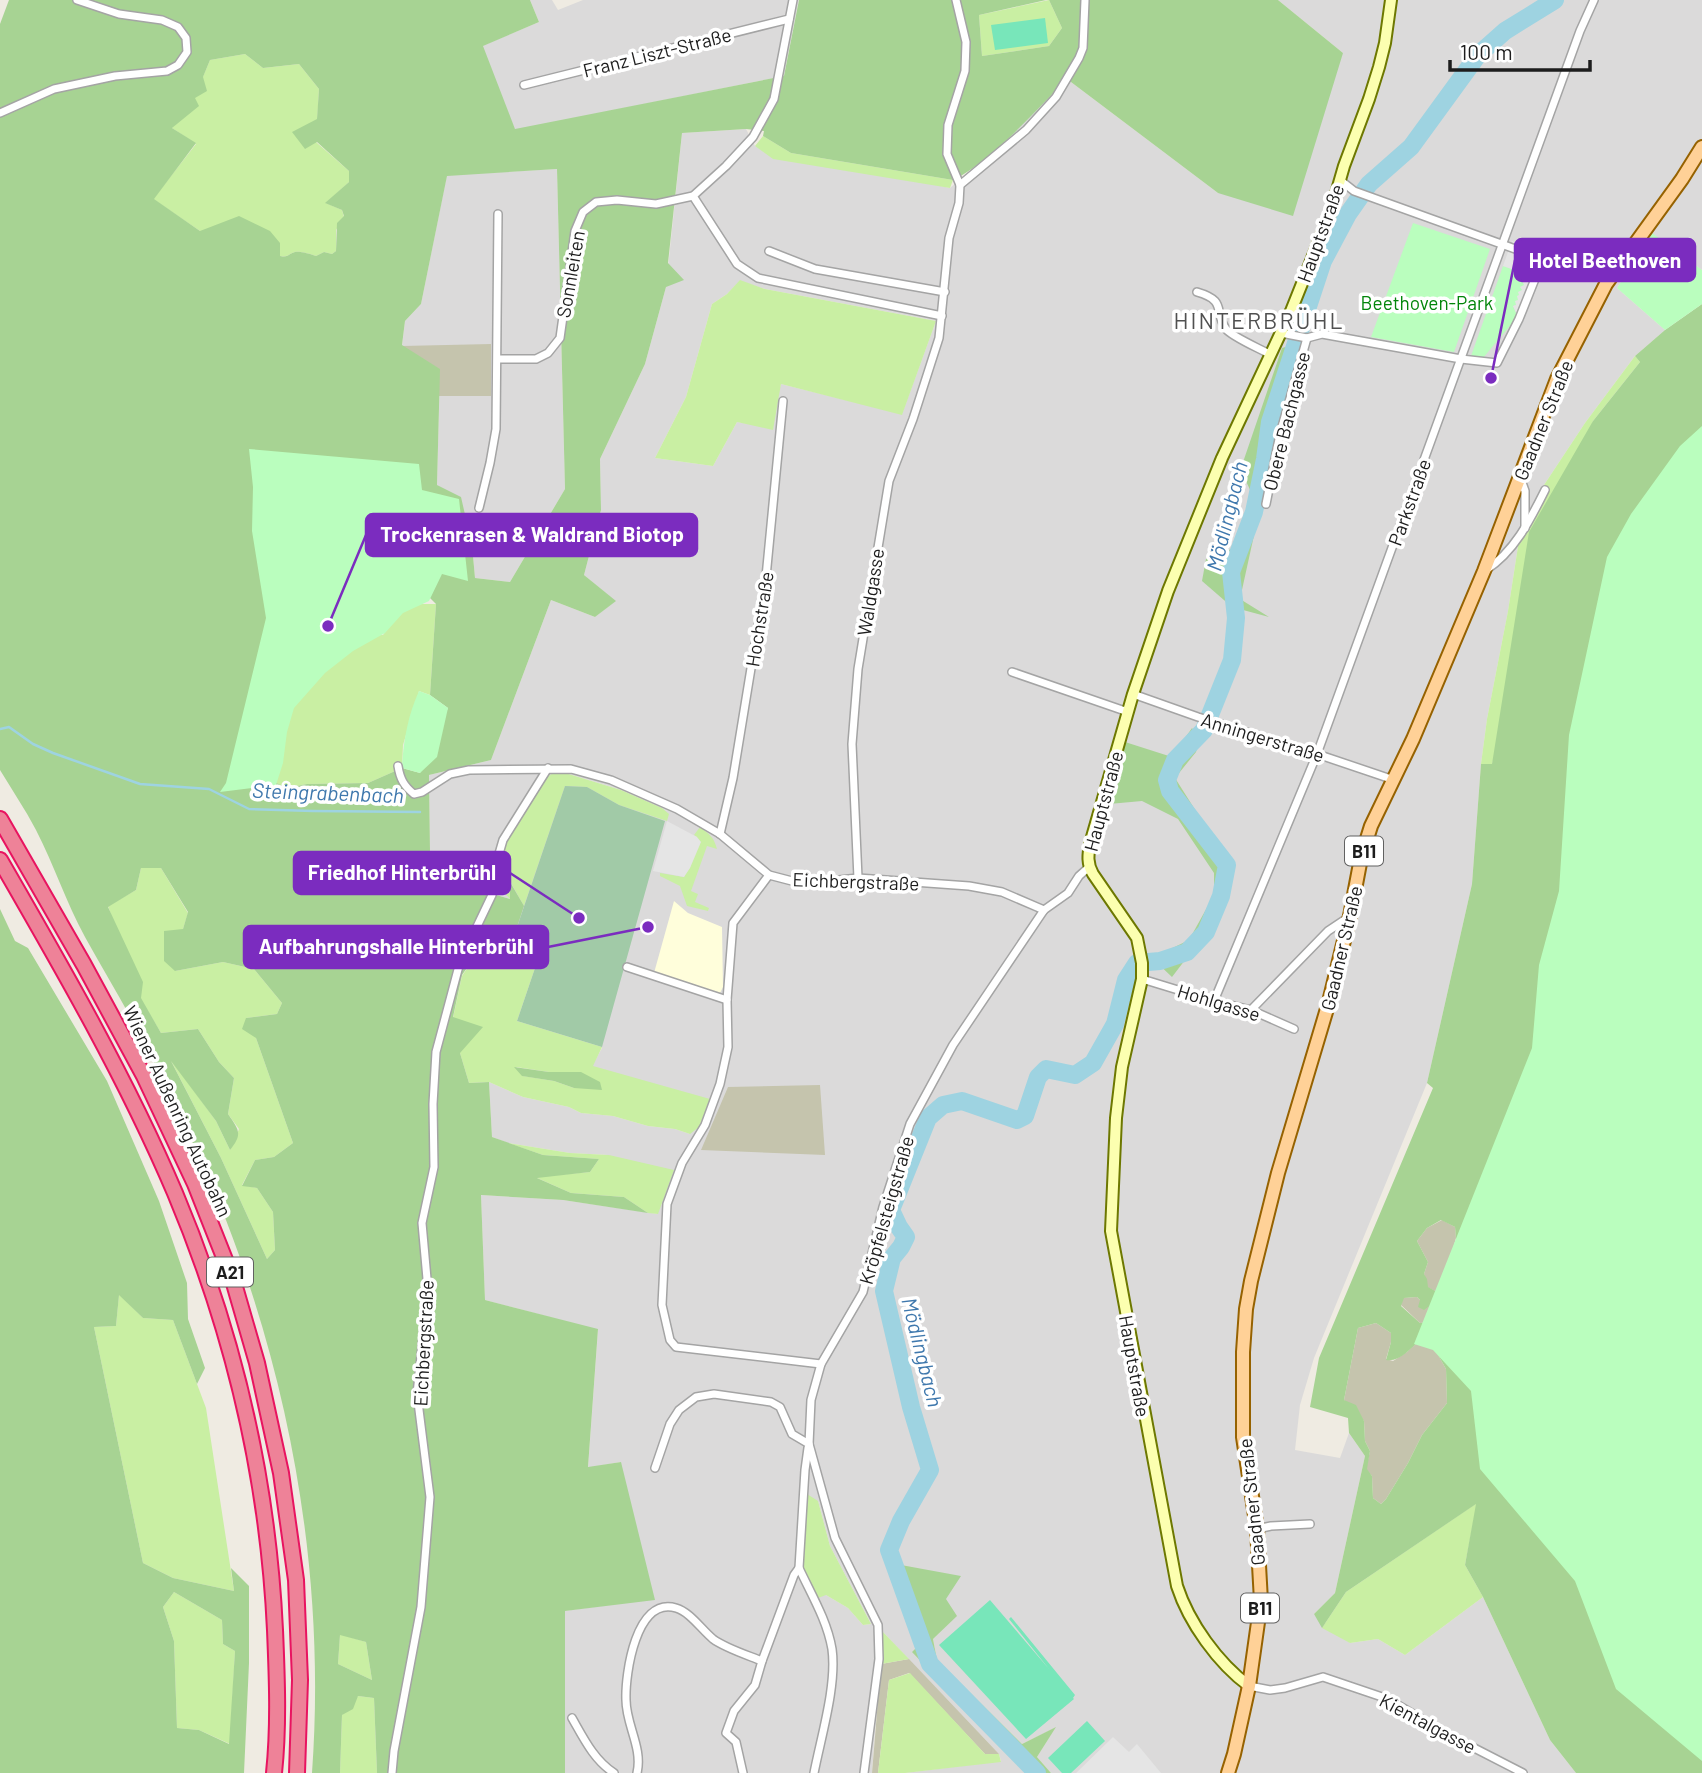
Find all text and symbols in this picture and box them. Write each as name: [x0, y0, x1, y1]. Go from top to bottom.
street label: Franz Liszt-Straße: [580, 22, 734, 82]
scale bar: [1450, 28, 1590, 72]
text: 100 m: [1460, 39, 1513, 64]
street label: Hauptstraße: [1292, 181, 1348, 285]
street label: Sonnleiten: [551, 229, 589, 319]
callout: Hotel Beethoven: [1515, 239, 1695, 281]
text: Hotel Beethoven: [1529, 247, 1681, 272]
park label: Beethoven-Park: [1361, 291, 1493, 314]
district label: HINTERBRÜHL: [1173, 306, 1345, 334]
street label: Obere Bachgasse: [1258, 349, 1314, 493]
street label: Gaadner Straße: [1508, 357, 1578, 483]
street label: Parkstraße: [1383, 456, 1435, 548]
water label: Mödlingbach: [1200, 459, 1252, 573]
callout: Trockenrasen & Waldrand Biotop: [366, 514, 697, 556]
text: Trockenrasen & Waldrand Biotop: [380, 521, 684, 546]
street label: Waldgasse: [852, 547, 888, 637]
street label: Hochstraße: [740, 570, 778, 668]
street label: Anningerstraße: [1199, 707, 1327, 767]
street label: Hauptstraße: [1079, 748, 1127, 854]
water label: Steingrabenbach: [252, 777, 404, 807]
road number: B11: [1345, 836, 1383, 866]
callout: Friedhof Hinterbrühl: [294, 852, 510, 894]
text: Friedhof Hinterbrühl: [308, 859, 496, 884]
street label: Eichbergstraße: [792, 867, 920, 895]
street label: Gaadner Straße: [1315, 883, 1367, 1013]
callout: Aufbahrungshalle Hinterbrühl: [244, 926, 548, 968]
text: Aufbahrungshalle Hinterbrühl: [258, 933, 534, 958]
street label: Hohlgasse: [1175, 979, 1263, 1025]
street label: Wiener Außenring Autobahn: [119, 1002, 237, 1220]
street label: Kröpfelsteigstraße: [854, 1133, 918, 1287]
road number: A21: [207, 1258, 253, 1287]
street label: Eichbergstraße: [408, 1279, 438, 1407]
water label: Mödlingbach: [897, 1295, 949, 1409]
street label: Hauptstraße: [1115, 1313, 1155, 1419]
street label: Gaadner Straße: [1233, 1437, 1269, 1567]
road number: B11: [1241, 1594, 1279, 1623]
street label: Kientalgasse: [1376, 1688, 1480, 1758]

